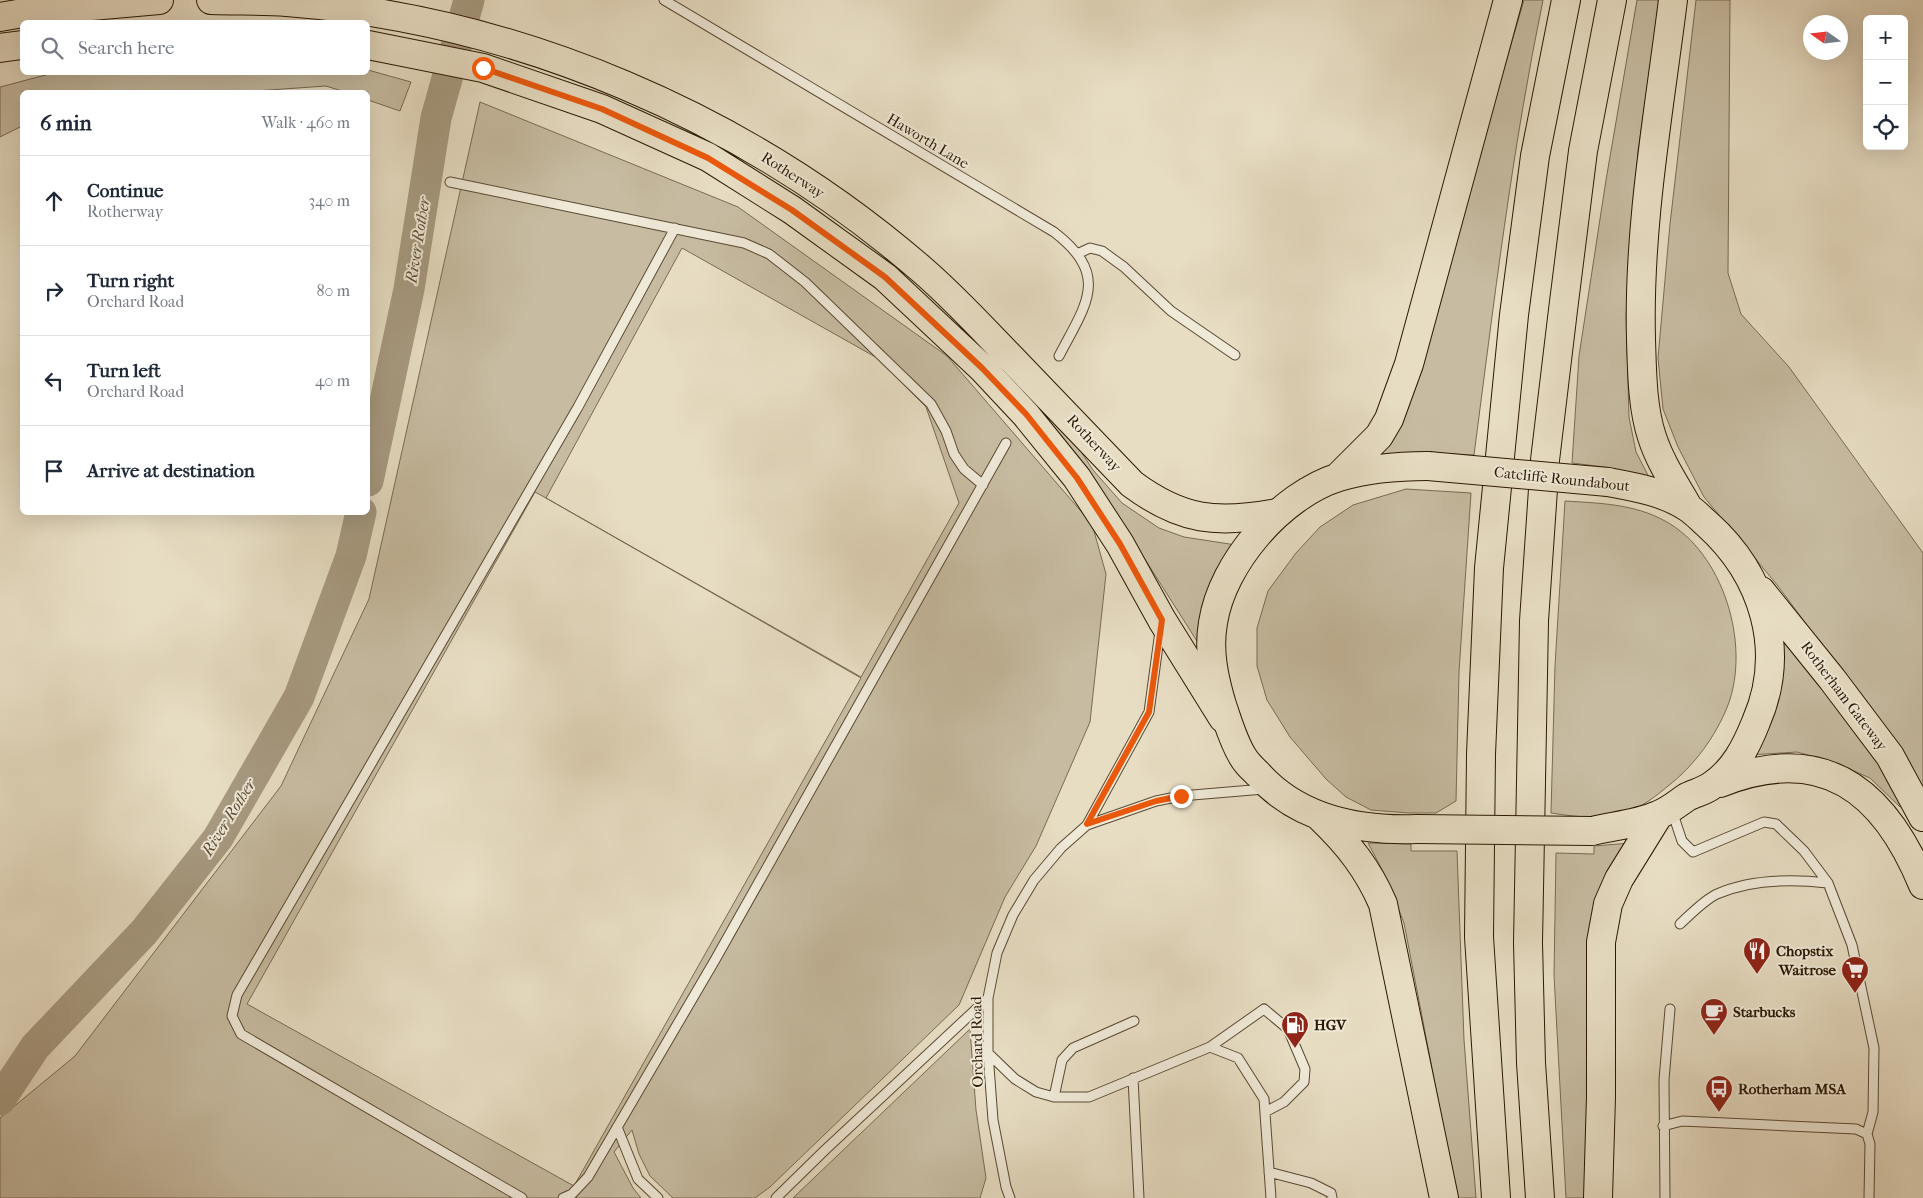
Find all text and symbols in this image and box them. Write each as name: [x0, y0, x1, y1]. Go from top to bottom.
north arrow: [1803, 15, 1848, 60]
map controls: [1863, 15, 1908, 150]
button: +: [1863, 15, 1908, 60]
search box: [20, 20, 370, 75]
icon: search: [38, 34, 66, 62]
text: Search here: [78, 37, 174, 59]
route start: [472, 57, 495, 80]
button: −: [1863, 60, 1908, 105]
button: locate: [1863, 105, 1908, 150]
street label: Haworth Lane: [884, 109, 973, 173]
text: 6 min: [40, 111, 92, 135]
text: Walk · 460 m: [262, 113, 350, 132]
street label: Rotherway: [758, 148, 829, 203]
text: Continue: [87, 180, 163, 202]
icon: ahead: [40, 187, 68, 215]
text: 340 m: [308, 191, 350, 210]
water label: River Rother: [401, 194, 434, 285]
text: Rotherway: [87, 202, 163, 221]
text: Turn right: [87, 270, 174, 292]
icon: right: [40, 277, 68, 305]
text: 80 m: [316, 281, 350, 300]
text: Orchard Road: [87, 292, 184, 311]
text: Turn left: [87, 360, 161, 382]
icon: left: [40, 367, 68, 395]
text: 40 m: [315, 371, 350, 390]
text: Orchard Road: [87, 382, 184, 401]
street label: Rotherway: [1063, 411, 1126, 476]
icon: arrive: [40, 457, 68, 485]
text: Arrive at destination: [87, 460, 255, 482]
street label: Catcliffe Roundabout: [1493, 463, 1631, 495]
street label: Rotherham Gateway: [1797, 638, 1892, 755]
water label: River Rother: [197, 774, 260, 860]
route end: [1170, 785, 1193, 808]
restaurant icon: Chopstix: [1742, 936, 1772, 975]
place label: Chopstix: [1776, 942, 1834, 960]
supermarket icon: Waitrose: [1840, 955, 1870, 994]
place label: Waitrose: [1778, 961, 1837, 979]
street label: Orchard Road: [967, 995, 987, 1088]
cafe icon: Starbucks: [1699, 997, 1729, 1036]
place label: Starbucks: [1733, 1003, 1796, 1021]
fuel station icon: HGV: [1280, 1010, 1310, 1049]
place label: HGV: [1314, 1016, 1347, 1034]
bus stop icon: Rotherham MSA: [1704, 1074, 1734, 1113]
place label: Rotherham MSA: [1738, 1080, 1847, 1098]

